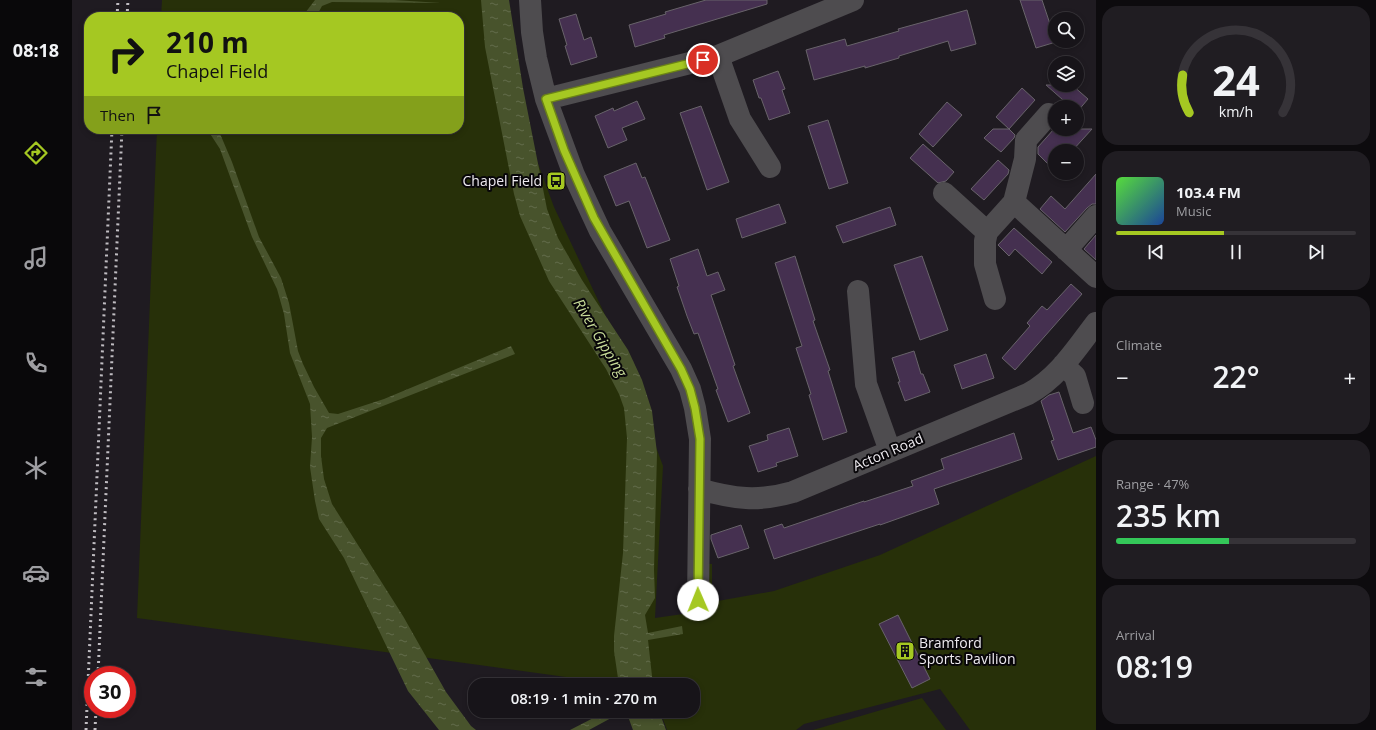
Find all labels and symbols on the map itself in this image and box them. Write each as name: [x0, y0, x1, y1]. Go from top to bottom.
pin: [686, 43, 720, 77]
bus stop icon: Chapel Field: [545, 170, 567, 192]
place label: Chapel Field: [462, 171, 542, 190]
water label: River Gipping: [570, 295, 633, 381]
street label: Acton Road: [850, 428, 926, 475]
position arrow: [677, 579, 719, 621]
place label: Bramford Sports Pavilion: [919, 633, 1016, 668]
building icon: Bramford Sports Pavilion: [894, 640, 916, 662]
speed limit sign: 30: [84, 666, 136, 718]

